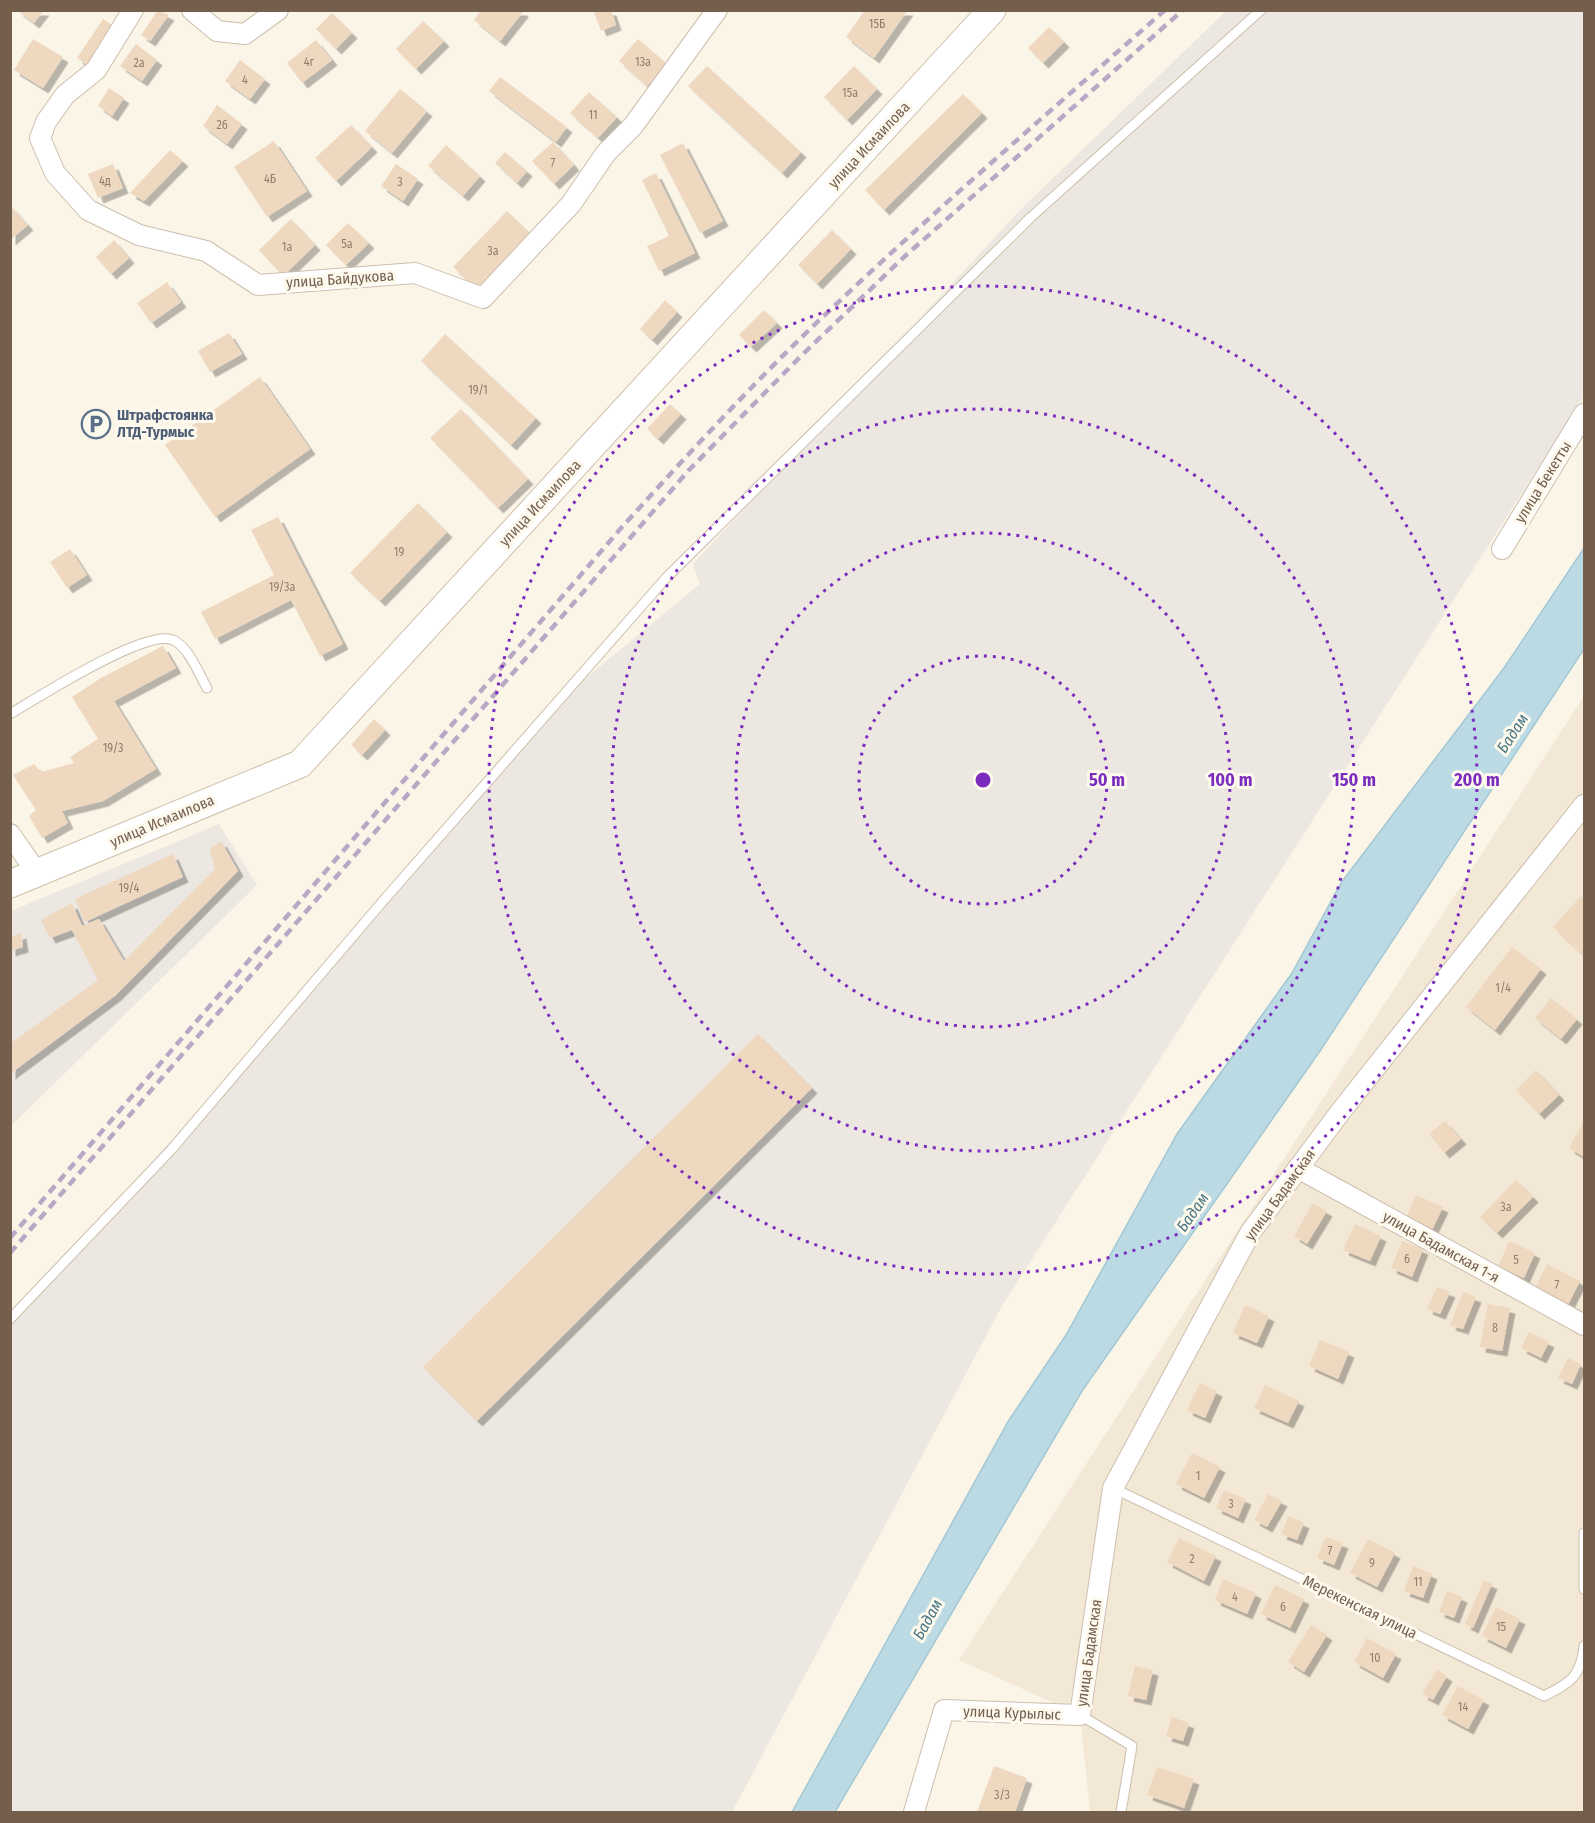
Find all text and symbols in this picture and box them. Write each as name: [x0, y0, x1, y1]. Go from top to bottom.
house number: 15Б: [869, 17, 885, 31]
house number: 4г: [304, 55, 315, 69]
house number: 13а: [635, 55, 651, 69]
house number: 2а: [133, 56, 145, 70]
house number: 4: [242, 73, 248, 87]
house number: 15а: [842, 86, 858, 100]
street label: улица Исмаилова: [824, 98, 914, 192]
house number: 11: [588, 108, 598, 122]
house number: 26: [216, 118, 228, 132]
house number: 7: [551, 156, 556, 170]
house number: 4Б: [264, 172, 276, 186]
house number: 4д: [99, 174, 111, 188]
house number: 3: [397, 175, 403, 189]
house number: 5а: [341, 237, 353, 251]
house number: 1а: [282, 240, 292, 254]
house number: 3а: [487, 244, 499, 258]
street label: улица Байдукова: [285, 266, 395, 292]
house number: 19/1: [468, 383, 488, 397]
place label: Штрафстоянка ЛТД-Турмыс: [117, 406, 214, 441]
parking icon: Штрафстоянка ЛТД-Турмыс: [80, 408, 112, 440]
street label: улица Бекетты: [1511, 438, 1575, 526]
street label: улица Исмаилова: [495, 456, 585, 550]
house number: 19: [394, 545, 404, 559]
house number: 19/3а: [269, 580, 295, 594]
water label: Бадам: [1493, 710, 1532, 756]
house number: 19/3: [103, 741, 123, 755]
text: 50 m: [1089, 769, 1125, 791]
text: 100 m: [1208, 769, 1252, 791]
text: 150 m: [1332, 769, 1376, 791]
text: 200 m: [1453, 769, 1500, 791]
centre of rings: [973, 770, 993, 790]
street label: улица Исмаилова: [107, 791, 217, 851]
house number: 19/4: [119, 881, 140, 895]
house number: 1/4: [1495, 981, 1511, 995]
street label: улица Бадамская: [1241, 1146, 1319, 1244]
water label: Бадам: [1172, 1189, 1212, 1235]
house number: 3а: [1500, 1200, 1512, 1214]
street label: улица Бадамская 1-я: [1380, 1207, 1502, 1287]
house number: 6: [1404, 1252, 1410, 1266]
house number: 5: [1513, 1253, 1519, 1267]
house number: 7: [1555, 1278, 1560, 1292]
house number: 8: [1492, 1321, 1498, 1335]
house number: 1: [1196, 1469, 1200, 1483]
house number: 3: [1228, 1497, 1234, 1511]
house number: 7: [1328, 1544, 1333, 1558]
house number: 2: [1189, 1552, 1195, 1566]
house number: 9: [1369, 1556, 1375, 1570]
street label: Мерекенская улица: [1300, 1572, 1420, 1642]
house number: 11: [1413, 1575, 1423, 1589]
house number: 4: [1232, 1590, 1238, 1604]
water label: Бадам: [909, 1596, 946, 1643]
street label: улица Бадамская: [1073, 1598, 1105, 1708]
house number: 6: [1280, 1600, 1286, 1614]
house number: 15: [1496, 1620, 1507, 1634]
house number: 10: [1370, 1651, 1380, 1665]
house number: 14: [1458, 1700, 1468, 1714]
street label: улица Курылыс: [963, 1702, 1062, 1724]
house number: 3/3: [994, 1788, 1010, 1802]

